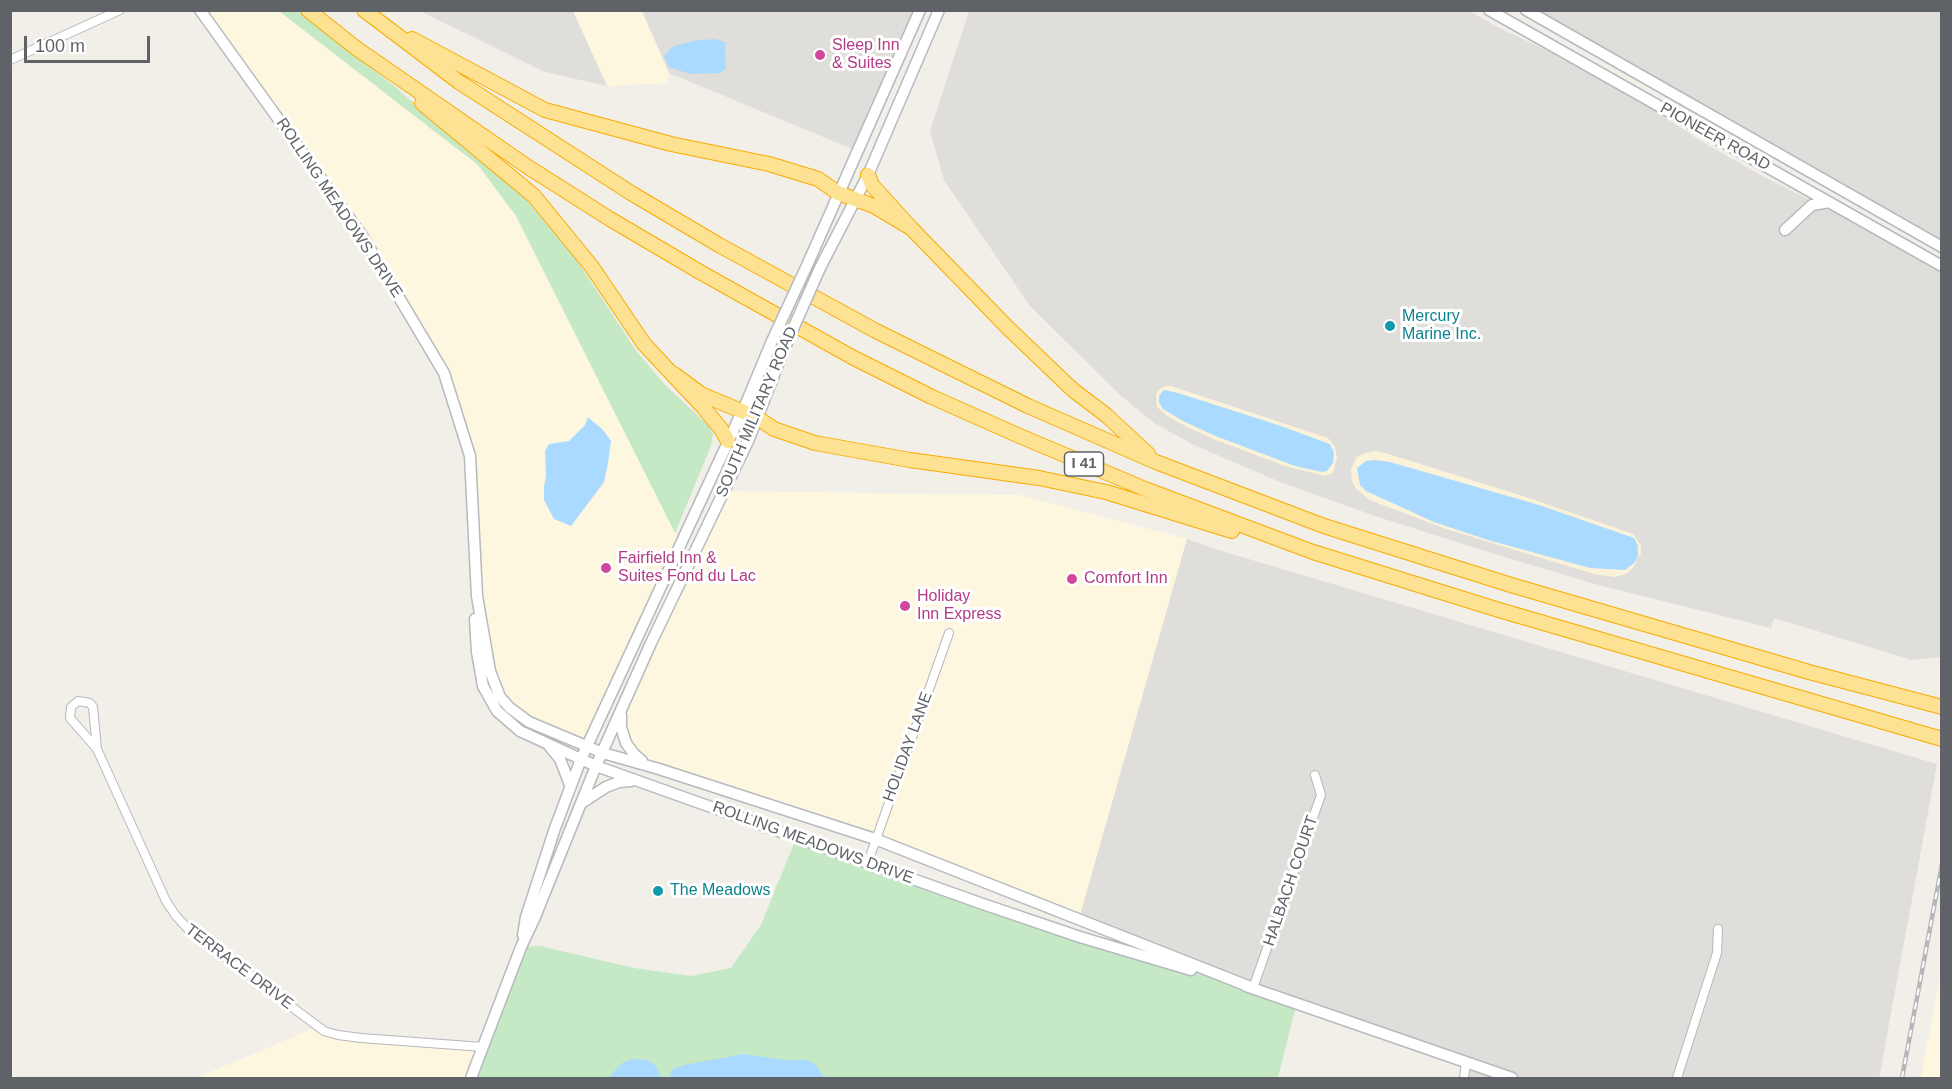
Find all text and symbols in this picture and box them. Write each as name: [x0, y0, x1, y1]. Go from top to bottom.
scale bar: [27, 24, 153, 62]
text: 100 m: [35, 36, 85, 56]
place label: Sleep Inn & Suites: [832, 36, 900, 74]
marker: Sleep Inn & Suites: [813, 48, 827, 62]
street label: PIONEER ROAD: [1657, 99, 1773, 175]
street label: ROLLING MEADOWS DRIVE: [272, 115, 406, 301]
place label: Mercury Marine Inc.: [1402, 307, 1481, 345]
marker: Mercury Marine Inc.: [1383, 319, 1397, 333]
street label: SOUTH MILITARY ROAD: [712, 324, 802, 500]
road number: I 41: [1064, 452, 1104, 476]
place label: Fairfield Inn & Suites Fond du Lac: [618, 549, 756, 587]
marker: Fairfield Inn & Suites Fond du Lac: [599, 561, 613, 575]
place label: Comfort Inn: [1084, 569, 1168, 589]
marker: Comfort Inn: [1065, 572, 1079, 586]
place label: Holiday Inn Express: [917, 587, 1001, 625]
marker: Holiday Inn Express: [898, 599, 912, 613]
street label: HOLIDAY LANE: [879, 690, 937, 804]
street label: ROLLING MEADOWS DRIVE: [710, 798, 916, 888]
street label: HALBACH COURT: [1260, 813, 1322, 949]
place label: The Meadows: [670, 881, 770, 901]
marker: The Meadows: [651, 884, 665, 898]
street label: TERRACE DRIVE: [181, 920, 297, 1014]

